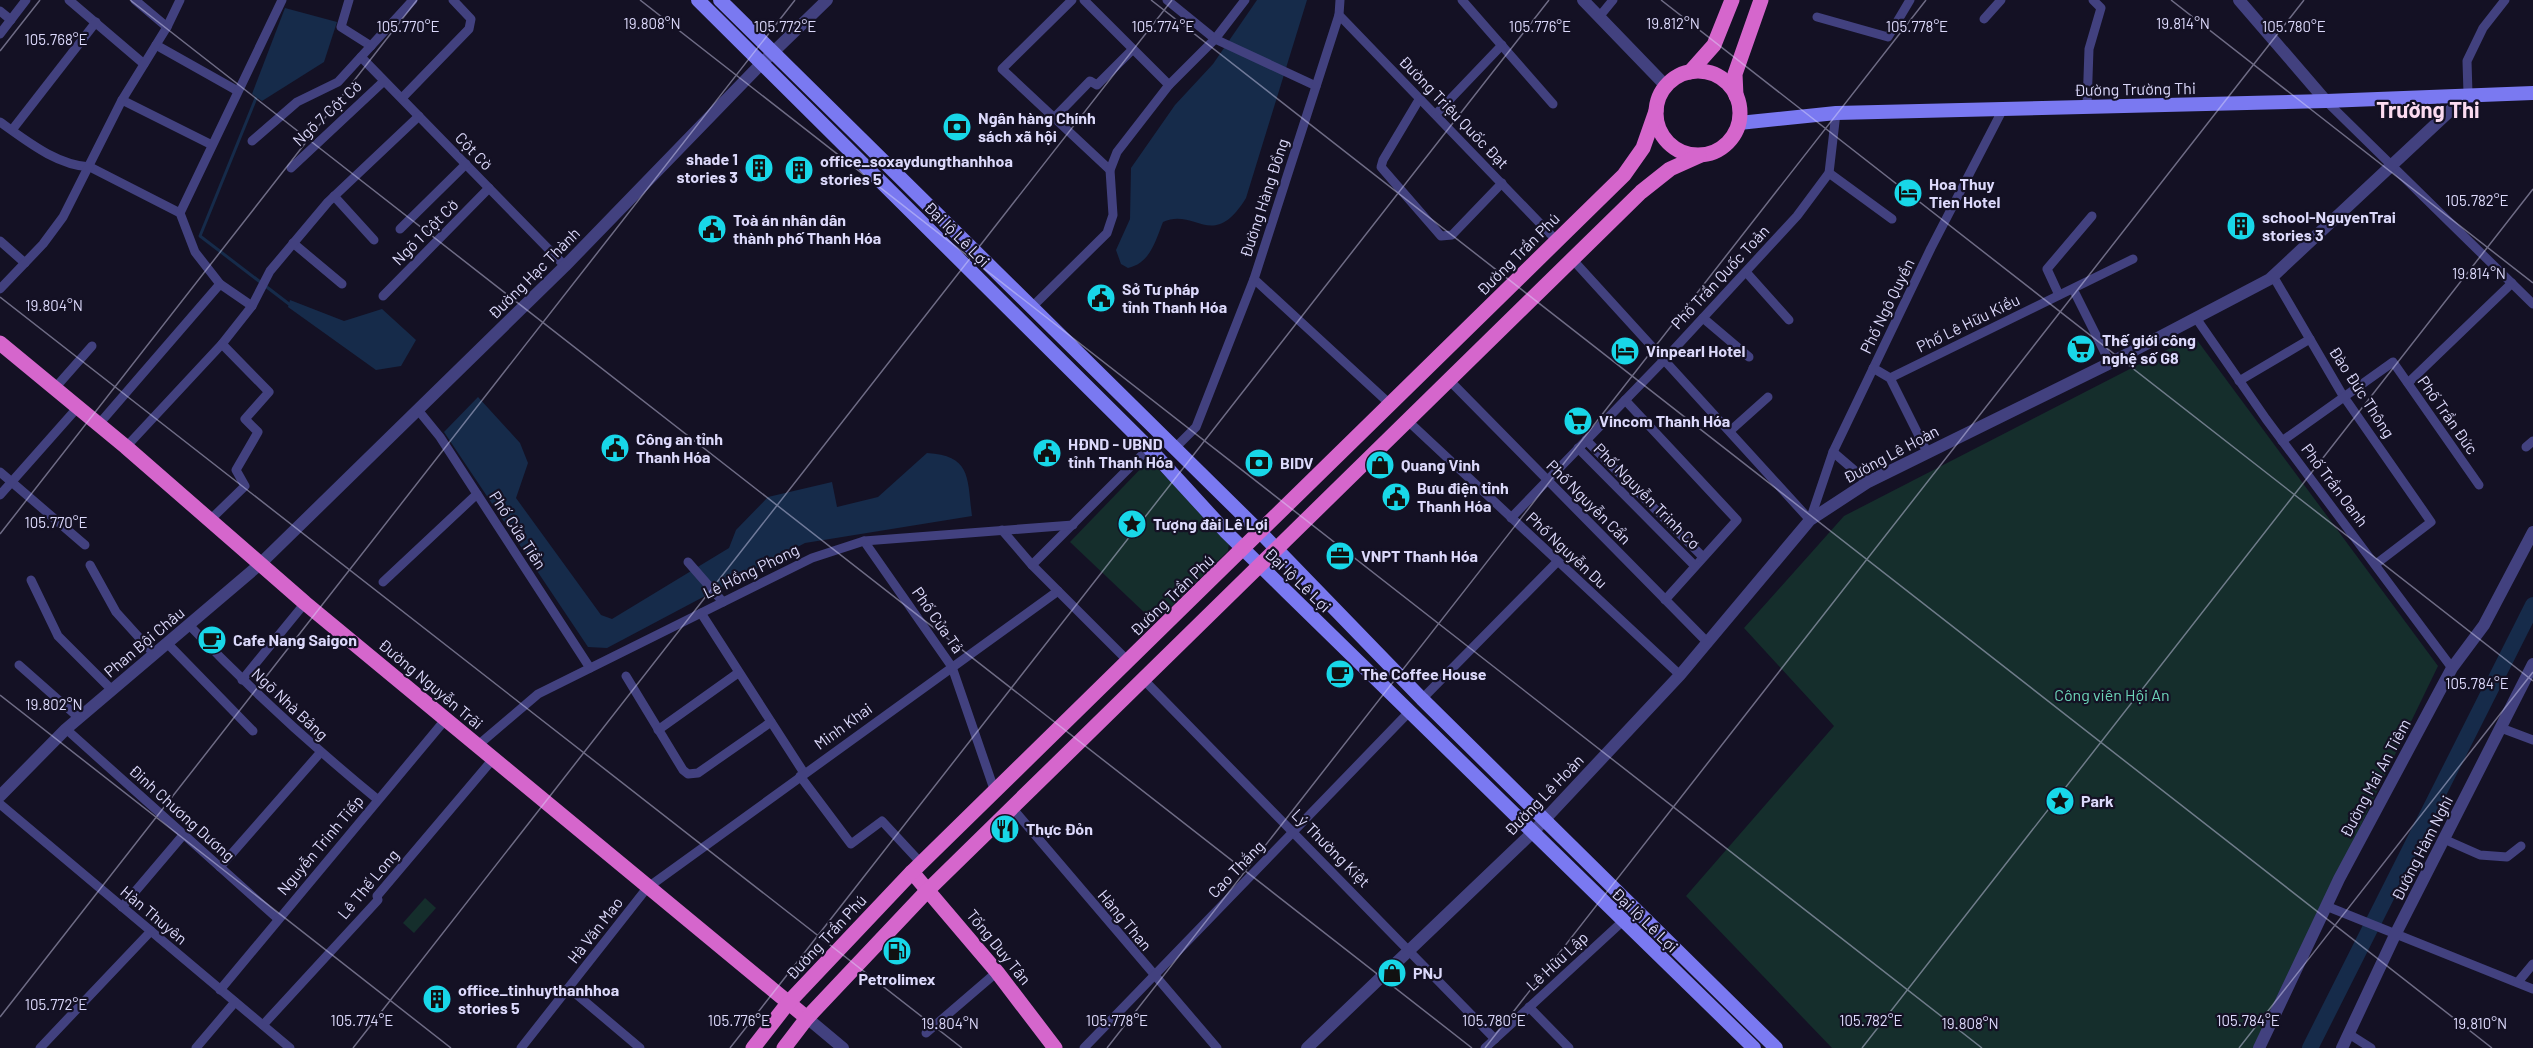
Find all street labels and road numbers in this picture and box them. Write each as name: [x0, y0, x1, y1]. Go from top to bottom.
street label: Đường Triệu Quốc Đạt: [1396, 51, 1513, 172]
street label: Ngõ 7 Cột Cờ: [288, 76, 365, 149]
street label: Đường Trường Thi: [2074, 78, 2196, 99]
street label: Cột Cờ: [452, 128, 497, 174]
street label: Đường Hàng Đồng: [1235, 136, 1292, 260]
street label: Ngõ 1 Cột Cờ: [388, 195, 462, 269]
street label: Đại lộ Lê Lợi: [921, 197, 994, 270]
street label: Đường Trần Phú: [1472, 208, 1563, 299]
street label: Phố Trần Quốc Toản: [1667, 221, 1773, 333]
street label: Đường Hạc Thành: [484, 223, 583, 322]
street label: Phố Ngô Quyền: [1855, 255, 1918, 356]
street label: Phố Lê Hữu Kiều: [1913, 289, 2022, 356]
street label: Đào Đức Thông: [2326, 343, 2399, 441]
street label: Phố Trần Đức: [2414, 372, 2482, 458]
street label: Đường Lê Hoàn: [1840, 421, 1942, 487]
street label: Phố Nguyễn Trinh Cơ: [1590, 439, 1704, 553]
street label: Phố Trần Oanh: [2298, 439, 2373, 530]
street label: Phố Nguyễn Cẩn: [1543, 455, 1636, 548]
street label: Phố Cửa Tiền: [486, 487, 551, 572]
street label: Phố Nguyễn Du: [1523, 507, 1612, 592]
street label: Lê Hồng Phong: [700, 539, 802, 602]
street label: Đại lộ Lê Lợi: [1261, 544, 1335, 616]
street label: Đường Trần Phú: [1126, 550, 1217, 639]
street label: Phố Cửa Tả: [909, 583, 968, 656]
street label: Phan Bội Châu: [100, 603, 188, 681]
street label: Đường Nguyễn Trãi: [375, 635, 487, 733]
street label: Ngõ Nhà Bảng: [248, 664, 332, 744]
street label: Minh Khai: [810, 698, 875, 753]
street label: Đường Mai An Tiêm: [2335, 715, 2414, 840]
street label: Đường Lê Hoàn: [1500, 750, 1587, 839]
street label: Đinh Chương Dương: [126, 760, 239, 865]
street label: Nguyễn Trinh Tiếp: [272, 791, 367, 898]
street label: Đường Hàm Nghi: [2387, 792, 2456, 904]
street label: Lý Thường Kiệt: [1288, 805, 1374, 891]
street label: Cao Thắng: [1204, 836, 1268, 901]
street label: Lê Thế Long: [333, 845, 402, 922]
street label: Hàn Thuyên: [117, 881, 191, 948]
street label: Đại lộ Lê Lợi: [1608, 884, 1682, 956]
street label: Hàng Than: [1094, 885, 1156, 954]
street label: Đường Trần Phú: [782, 890, 870, 983]
street label: Hà Văn Mao: [563, 893, 626, 967]
street label: Tống Duy Tân: [963, 905, 1036, 988]
street label: Lê Hữu Lập: [1522, 927, 1592, 994]

